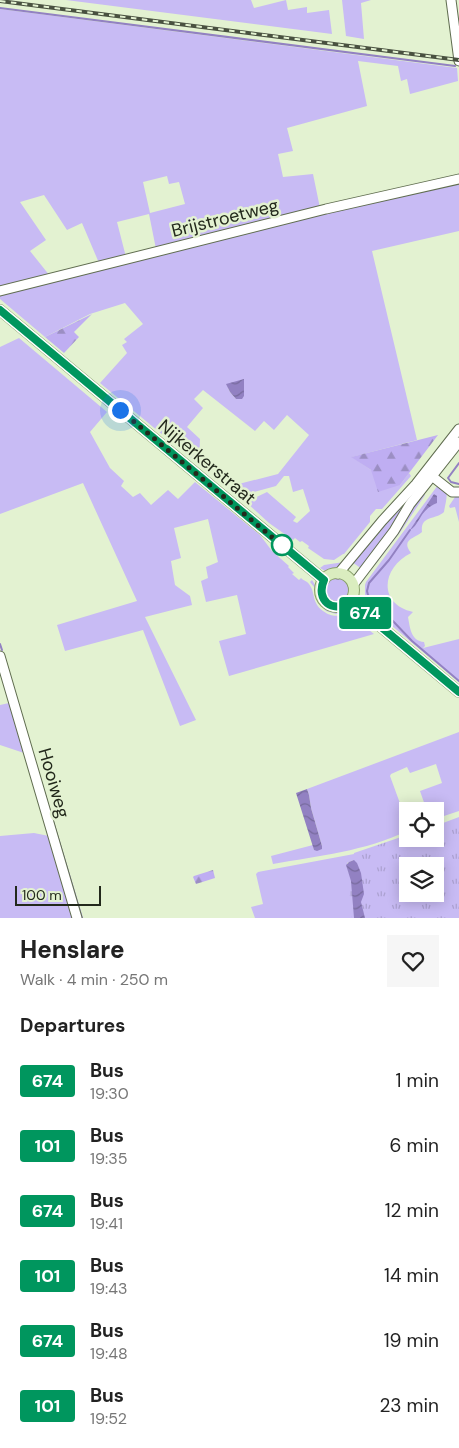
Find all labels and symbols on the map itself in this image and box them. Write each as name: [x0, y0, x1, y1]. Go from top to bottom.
street label: Brijstroetweg: [169, 193, 281, 243]
your location: [108, 398, 133, 423]
street label: Nijkerkerstraat: [153, 414, 261, 510]
unlabelled marker: [271, 534, 293, 556]
line badge: 674: [336, 597, 394, 629]
street label: Hooiweg: [33, 745, 75, 821]
scale bar: [15, 883, 101, 906]

